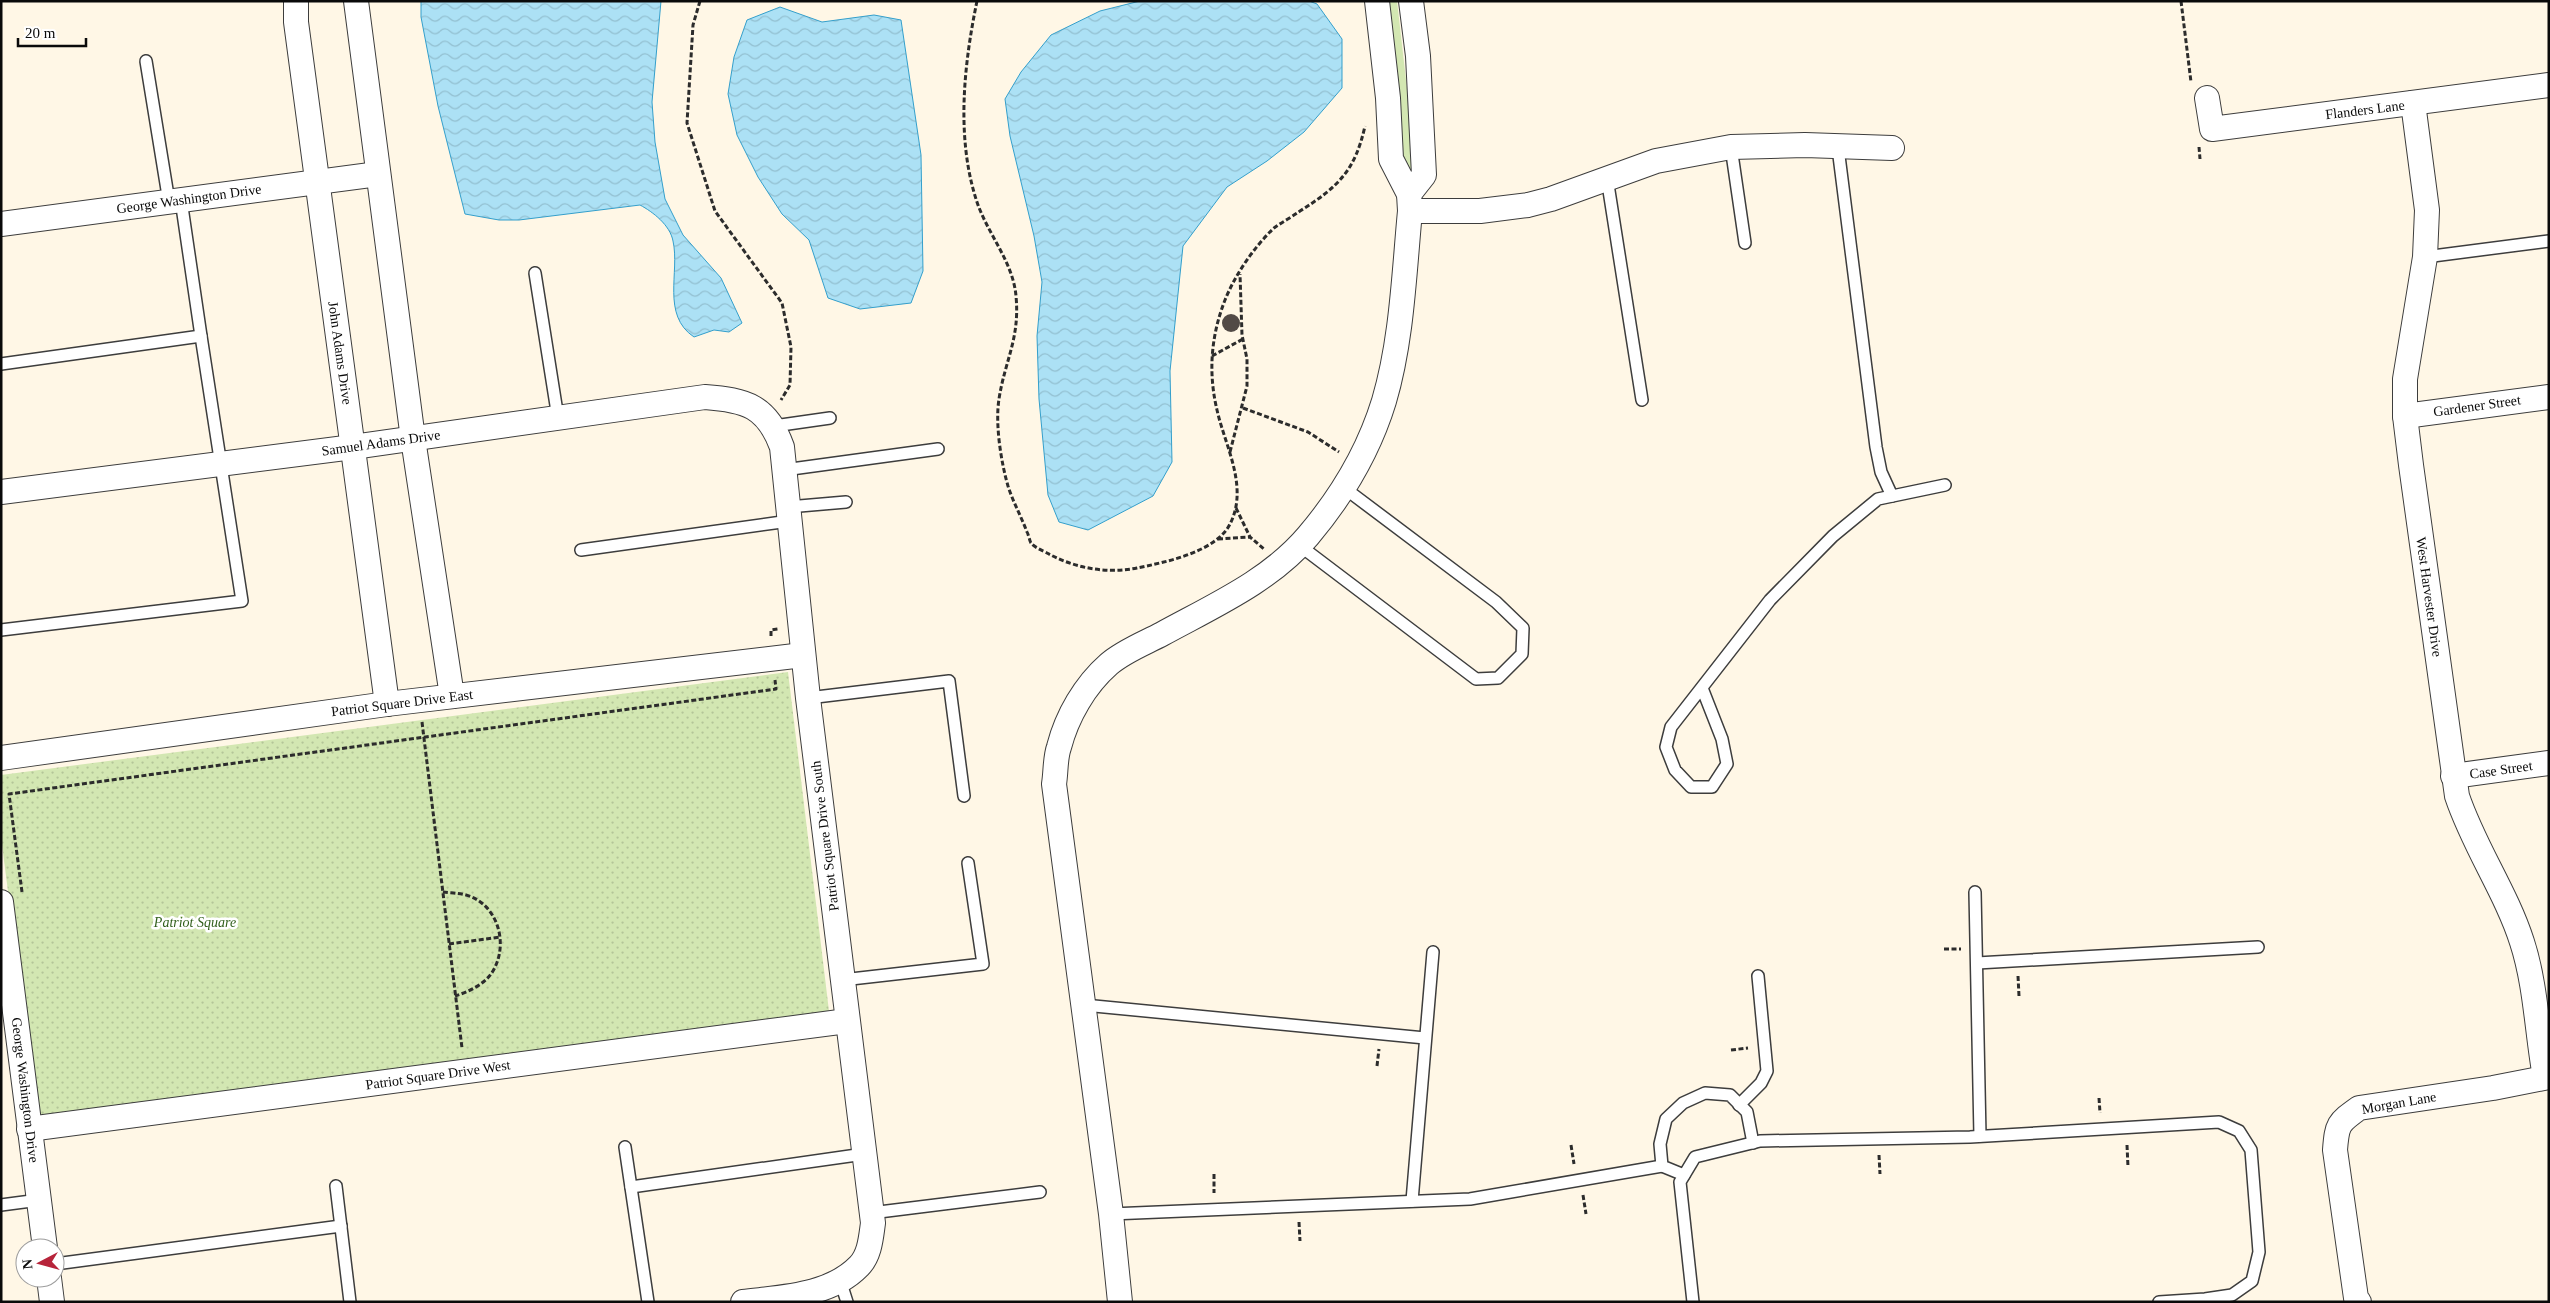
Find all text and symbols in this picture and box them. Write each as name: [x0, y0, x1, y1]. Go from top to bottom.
scale bar: [18, 15, 85, 47]
text: 20 m: [25, 25, 56, 41]
street label: Flanders Lane: [2325, 98, 2405, 122]
street label: George Washington Drive: [116, 181, 262, 217]
street label: John Adams Drive: [325, 300, 355, 406]
street label: Gardener Street: [2432, 392, 2522, 420]
street label: Samuel Adams Drive: [321, 427, 441, 459]
street label: West Harvester Drive: [2413, 536, 2445, 658]
street label: Patriot Square Drive East: [330, 687, 474, 719]
street label: Case Street: [2469, 758, 2534, 782]
street label: Patriot Square Drive South: [808, 760, 842, 912]
park label: Patriot Square: [153, 915, 236, 930]
street label: George Washington Drive: [9, 1017, 41, 1163]
street label: Patriot Square Drive West: [365, 1057, 511, 1093]
street label: Morgan Lane: [2360, 1089, 2438, 1117]
north arrow: [15, 1238, 65, 1288]
text: N: [20, 1258, 36, 1270]

